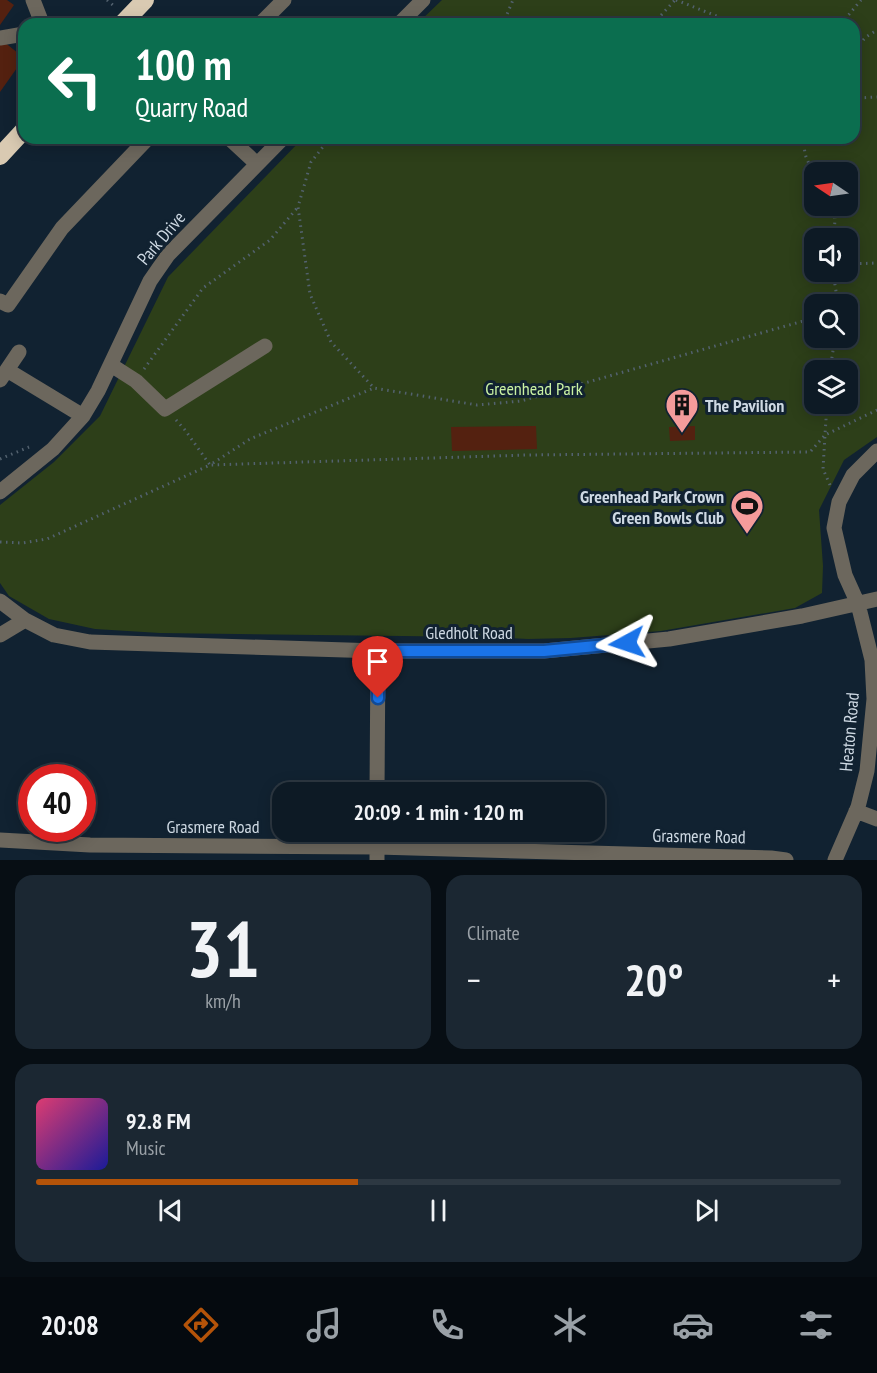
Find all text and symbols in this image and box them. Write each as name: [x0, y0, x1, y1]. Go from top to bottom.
text: 100 m: [135, 37, 232, 92]
icon: left: [36, 42, 114, 120]
text: Quarry Road: [135, 90, 248, 124]
north arrow: [804, 162, 858, 216]
map controls: [804, 162, 858, 414]
street label: Park Drive: [132, 207, 190, 269]
button: sound: [804, 228, 858, 282]
button: search: [804, 294, 858, 348]
button: layers: [804, 360, 858, 414]
park label: Greenhead Park: [485, 377, 583, 400]
building icon: The Pavilion: [664, 387, 700, 434]
place label: The Pavilion: [705, 394, 784, 417]
place label: Greenhead Park Crown Green Bowls Club: [580, 485, 724, 529]
sports icon: Greenhead Park Crown Green Bowls Club: [729, 488, 765, 535]
position arrow: [595, 611, 659, 675]
street label: Gledholt Road: [425, 621, 513, 644]
pin: [352, 636, 403, 698]
icon: arrive: [361, 645, 394, 678]
street label: Heaton Road: [834, 692, 864, 772]
speed limit sign: 40: [18, 764, 96, 842]
text: 20:09 · 1 min · 120 m: [353, 798, 524, 826]
street label: Grasmere Road: [166, 815, 260, 838]
street label: Grasmere Road: [652, 824, 746, 848]
text: 31: [186, 898, 260, 999]
text: Climate: [467, 920, 520, 946]
text: 20°: [624, 950, 684, 1008]
text: −: [467, 958, 481, 1001]
text: +: [827, 958, 841, 1001]
text: km/h: [205, 988, 241, 1014]
text: 92.8 FM: [126, 1107, 191, 1135]
text: Music: [126, 1135, 166, 1161]
icon: previous: [154, 1194, 187, 1227]
icon: pause: [422, 1194, 455, 1227]
icon: next: [690, 1194, 723, 1227]
icon: directions: [180, 1304, 222, 1346]
icon: music: [303, 1304, 345, 1346]
icon: phone: [426, 1304, 468, 1346]
icon: climate: [549, 1304, 591, 1346]
icon: car: [672, 1304, 714, 1346]
icon: filters: [795, 1304, 837, 1346]
text: 20:08: [40, 1308, 99, 1342]

